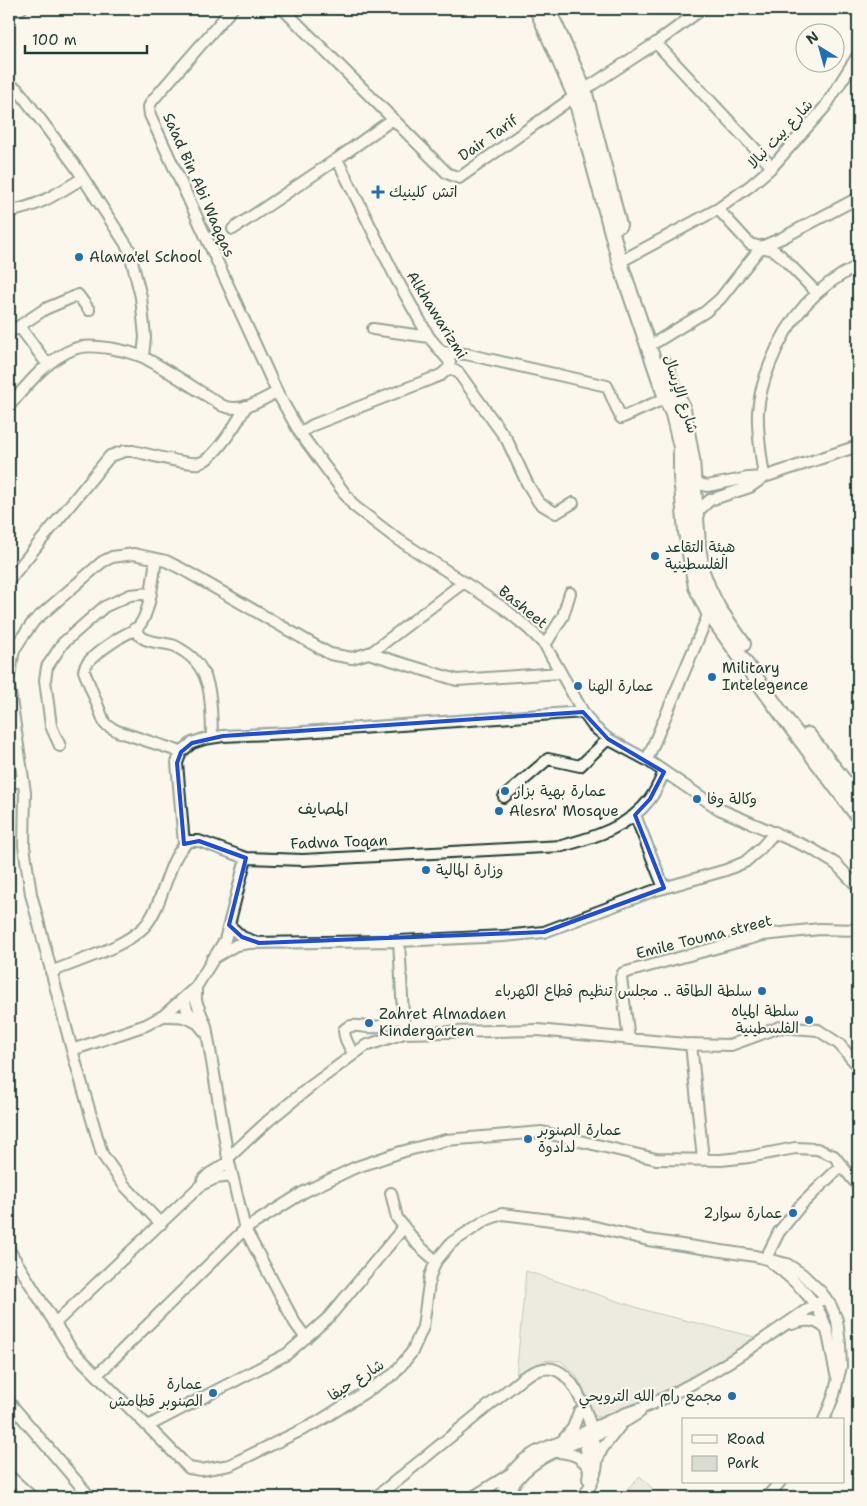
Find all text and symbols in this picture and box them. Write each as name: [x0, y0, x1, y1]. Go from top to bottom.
scale bar: [25, 22, 148, 54]
north arrow: [794, 22, 844, 72]
text: N: [802, 27, 822, 48]
text: 100 m: [32, 30, 77, 50]
street label: شارع بيت نبالا: [743, 95, 817, 173]
street label: Sa'ad Bin Abi Waqqas: [158, 110, 240, 260]
street label: Dair Tarif: [455, 110, 522, 166]
place label: اتش كلينيك: [389, 182, 458, 202]
marker: اتش كلينيك: [371, 185, 385, 199]
place label: Alawa'el School: [89, 247, 202, 267]
marker: Alawa'el School: [73, 251, 85, 263]
street label: Alkhawarizmi: [402, 267, 472, 363]
street label: شارع الإرسال: [659, 352, 703, 436]
place label: هيئة التقاعد الفلسطينية: [665, 537, 735, 574]
marker: هيئة التقاعد الفلسطينية: [649, 550, 661, 562]
street label: Basheet: [494, 581, 552, 633]
place label: Military Intelegence: [722, 658, 809, 695]
marker: Military Intelegence: [706, 671, 718, 683]
place label: عمارة الهنا: [588, 676, 654, 696]
marker: عمارة الهنا: [572, 680, 584, 692]
place label: عمارة بهية بزار: [514, 781, 607, 801]
marker: عمارة بهية بزار: [499, 785, 511, 797]
place label: وكالة وفا: [707, 789, 757, 809]
marker: وكالة وفا: [691, 793, 703, 805]
district label: المصايف: [298, 798, 348, 819]
place label: Alesra' Mosque: [509, 801, 619, 821]
marker: Alesra' Mosque: [493, 805, 505, 817]
street label: Fadwa Toqan: [290, 830, 388, 854]
place label: وزارة المالية: [436, 860, 503, 880]
marker: وزارة المالية: [420, 864, 432, 876]
street label: Emile Touma street: [634, 910, 774, 964]
place label: سلطة الطاقة .. مجلس تنظيم قطاع الكهرباء: [495, 981, 752, 1003]
marker: سلطة الطاقة .. مجلس تنظيم قطاع الكهرباء: [756, 985, 768, 997]
place label: سلطة المياه الفلسطينية: [731, 1001, 799, 1038]
place label: Zahret Almadaen Kindergarten: [379, 1004, 506, 1041]
marker: سلطة المياه الفلسطينية: [803, 1014, 815, 1026]
marker: Zahret Almadaen Kindergarten: [363, 1017, 375, 1029]
place label: عمارة الصنوبر لدادوة: [537, 1120, 622, 1157]
marker: عمارة الصنوبر لدادوة: [522, 1133, 534, 1145]
place label: عمارة سوار2: [703, 1203, 783, 1223]
marker: عمارة سوار2: [787, 1207, 799, 1219]
street label: شارع حيفا: [324, 1354, 388, 1406]
place label: عمارة الصنوبر قطامش: [109, 1374, 203, 1411]
place label: مجمع رام الله الترويحي: [579, 1386, 722, 1409]
marker: عمارة الصنوبر قطامش: [207, 1387, 219, 1399]
marker: مجمع رام الله الترويحي: [726, 1390, 738, 1402]
legend: [682, 1418, 844, 1484]
text: Road: [727, 1429, 765, 1449]
text: Park: [727, 1453, 759, 1473]

